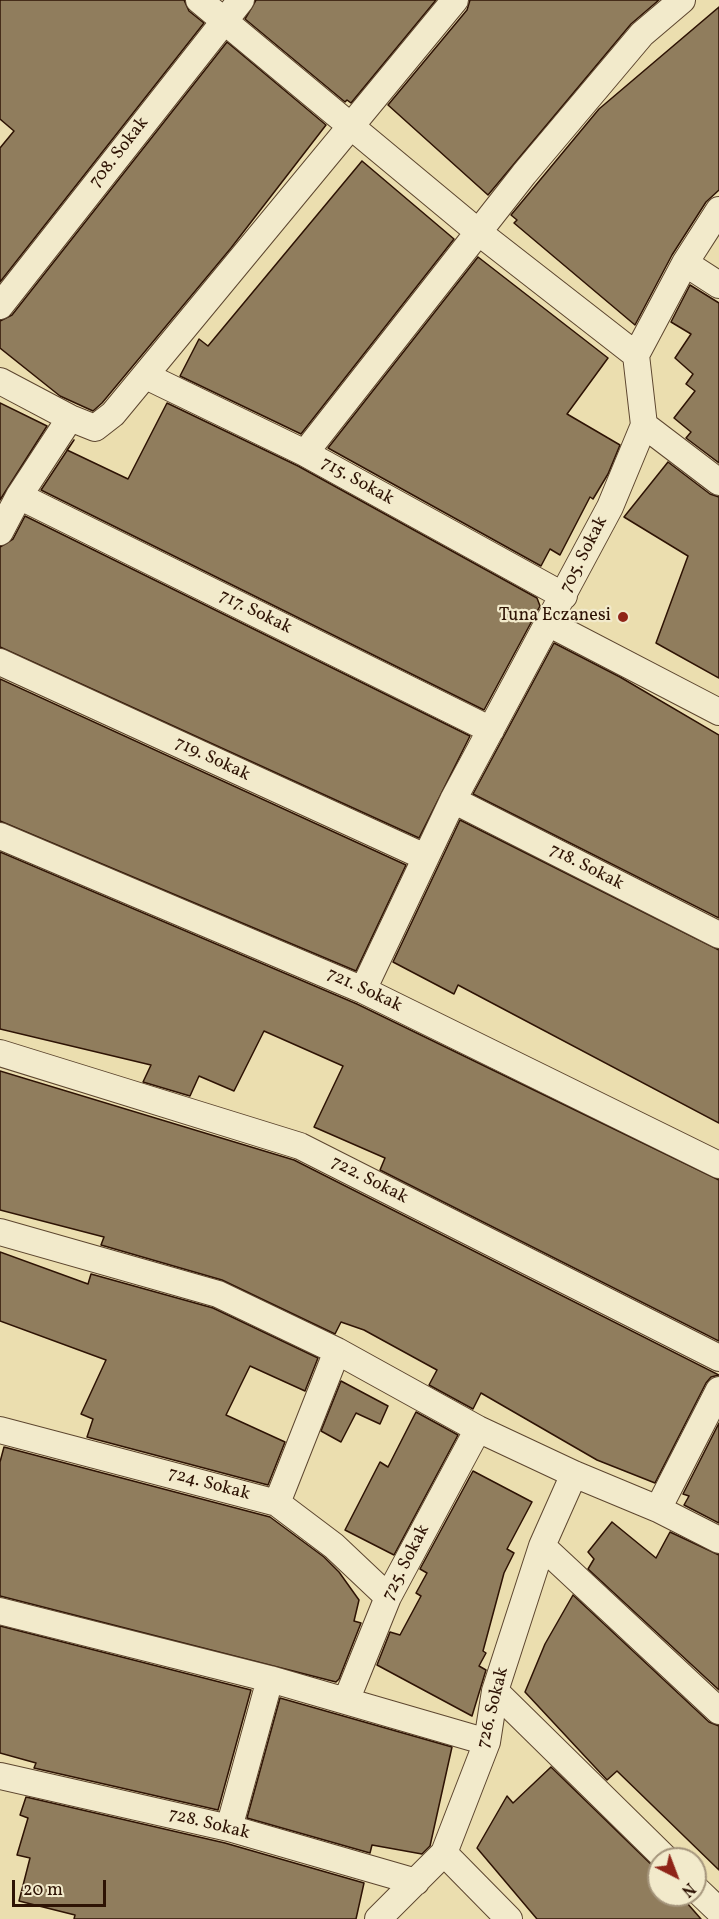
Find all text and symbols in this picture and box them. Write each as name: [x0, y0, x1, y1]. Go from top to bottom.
street label: 708. Sokak: [86, 113, 154, 193]
street label: 715. Sokak: [317, 453, 397, 511]
street label: 705. Sokak: [557, 513, 613, 597]
street label: 717. Sokak: [215, 586, 295, 640]
place label: Tuna Eczanesi: [499, 606, 611, 628]
marker: Tuna Eczanesi: [616, 610, 630, 624]
street label: 719. Sokak: [171, 733, 253, 787]
street label: 718. Sokak: [545, 840, 627, 896]
street label: 721. Sokak: [323, 964, 405, 1018]
street label: 722. Sokak: [327, 1152, 411, 1210]
street label: 724. Sokak: [166, 1464, 252, 1506]
street label: 725. Sokak: [379, 1521, 435, 1605]
street label: 726. Sokak: [473, 1665, 515, 1751]
street label: 728. Sokak: [166, 1804, 252, 1846]
north arrow: [647, 1847, 707, 1907]
scale bar: [15, 1868, 110, 1906]
text: N: [676, 1877, 699, 1901]
text: 20 m: [23, 1878, 63, 1903]

